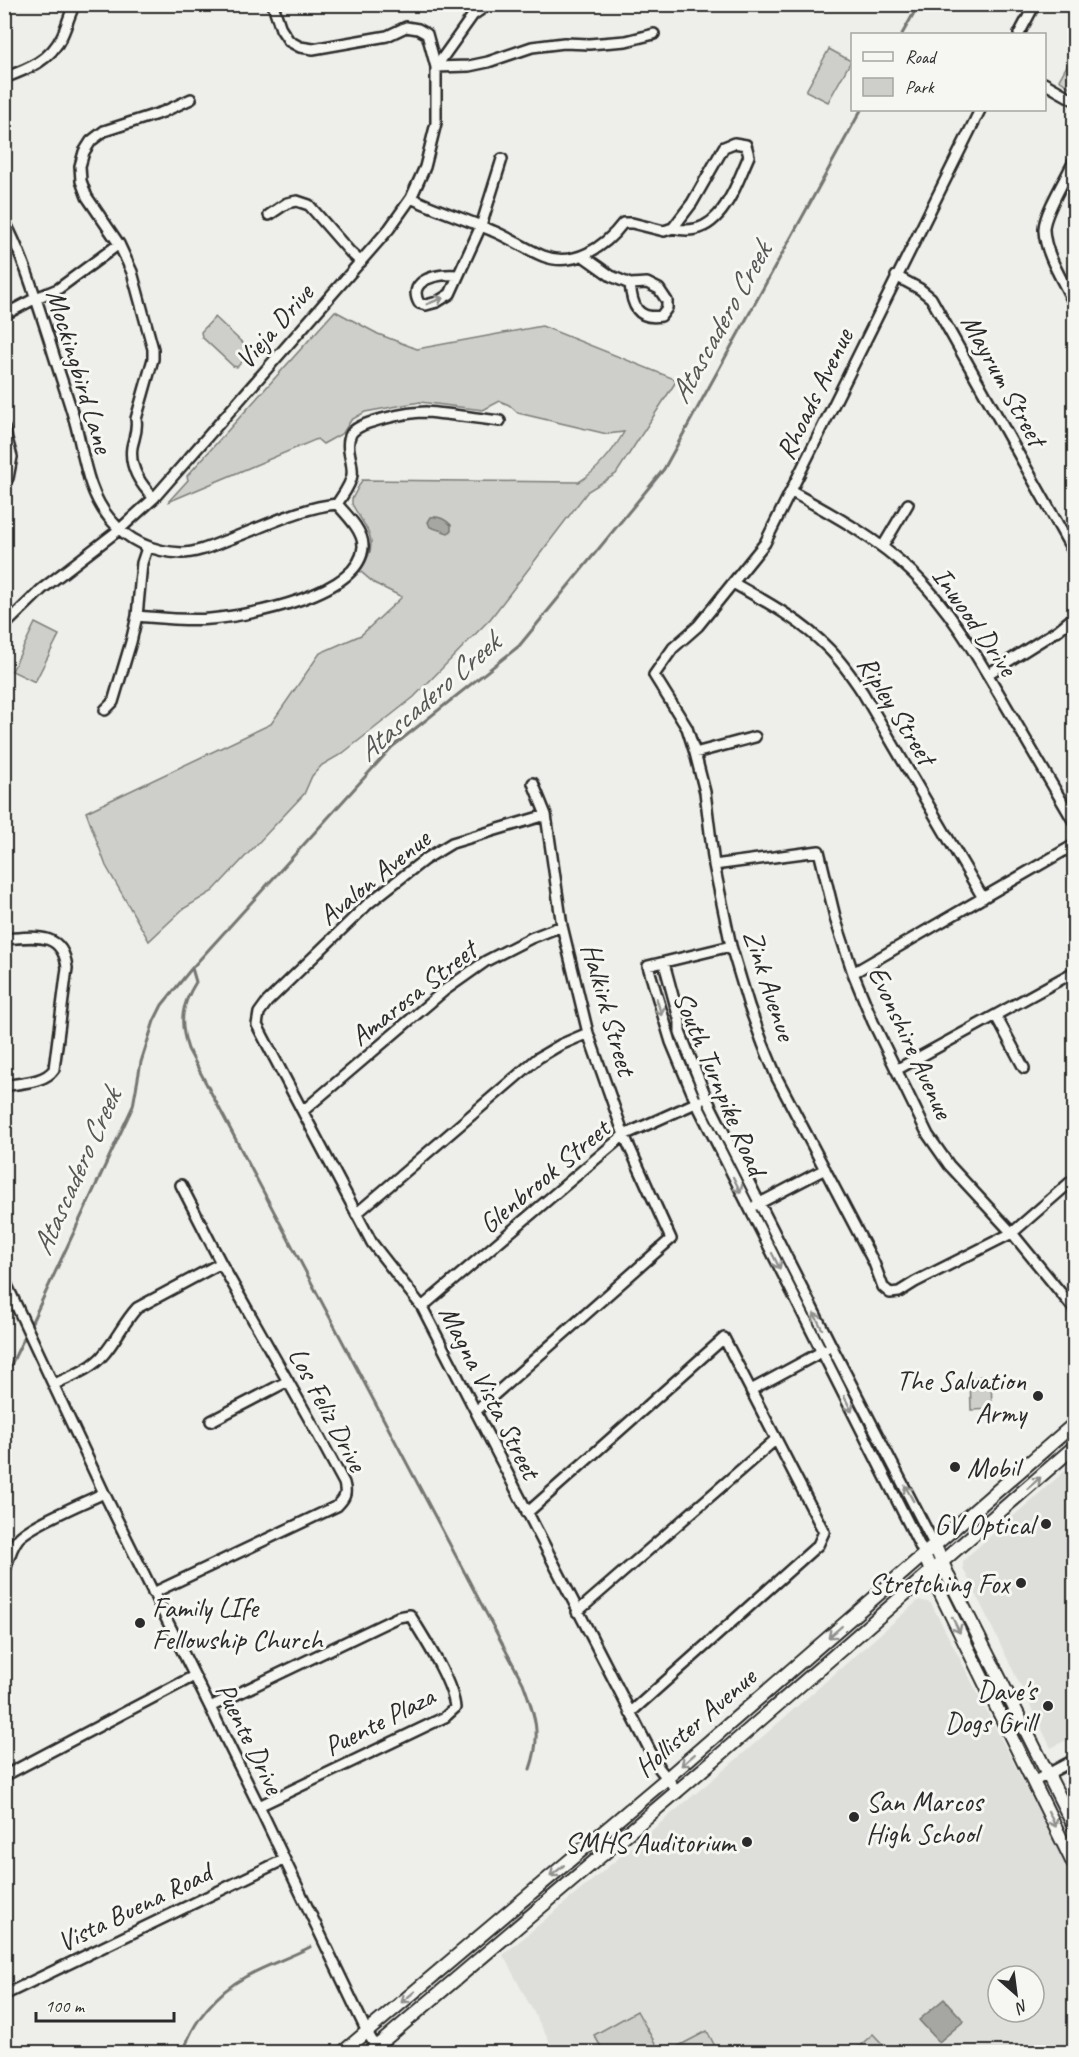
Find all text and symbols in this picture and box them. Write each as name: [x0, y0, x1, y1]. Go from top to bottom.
legend: [851, 33, 1046, 111]
text: Road: [905, 46, 938, 68]
text: Park: [905, 76, 935, 98]
water label: Atascadero Creek: [660, 232, 782, 410]
street label: Vieja Drive: [227, 275, 322, 376]
street label: Mockingbird Lane: [39, 285, 122, 459]
one-way arrow: [426, 295, 444, 306]
street label: Mayrum Street: [953, 308, 1056, 455]
street label: Rhoads Avenue: [767, 321, 861, 465]
street label: Inwood Drive: [925, 559, 1026, 684]
water label: Atascadero Creek: [349, 621, 511, 769]
street label: Ripley Street: [850, 649, 946, 774]
street label: Avalon Avenue: [311, 820, 438, 933]
street label: Zink Avenue: [736, 925, 805, 1046]
street label: Amarosa Street: [343, 931, 486, 1053]
street label: Halkirk Street: [573, 939, 645, 1082]
street label: Evonshire Avenue: [860, 960, 962, 1126]
street label: South Turnpike Road: [666, 986, 776, 1184]
one-way arrow: [654, 997, 665, 1016]
water label: Atascadero Creek: [23, 1079, 131, 1261]
street label: Glenbrook Street: [472, 1109, 619, 1241]
one-way arrow: [732, 1176, 744, 1194]
one-way arrow: [770, 1251, 782, 1269]
street label: Magna Vista Street: [431, 1300, 550, 1487]
one-way arrow: [812, 1312, 824, 1330]
street label: Los Feliz Drive: [281, 1341, 376, 1479]
place label: The Salvation Army: [896, 1363, 1028, 1430]
marker: The Salvation Army: [1031, 1389, 1045, 1403]
one-way arrow: [843, 1395, 855, 1413]
place label: Mobil: [967, 1450, 1024, 1485]
marker: Mobil: [948, 1460, 962, 1474]
one-way arrow: [1026, 1476, 1041, 1490]
one-way arrow: [903, 1485, 914, 1503]
place label: GV Optical: [934, 1507, 1039, 1542]
marker: GV Optical: [1039, 1517, 1053, 1531]
place label: Stretching Fox: [869, 1566, 1011, 1601]
marker: Stretching Fox: [1014, 1576, 1028, 1590]
place label: Family LIfe Fellowship Church: [152, 1590, 324, 1657]
marker: Family LIfe Fellowship Church: [133, 1616, 147, 1630]
one-way arrow: [951, 1616, 962, 1634]
one-way arrow: [827, 1625, 843, 1638]
street label: Hollister Avenue: [627, 1658, 764, 1784]
place label: Dave's Dogs Grill: [945, 1673, 1041, 1740]
street label: Puente Drive: [208, 1677, 293, 1801]
street label: Puente Plaza: [318, 1678, 442, 1764]
marker: Dave's Dogs Grill: [1041, 1699, 1055, 1713]
one-way arrow: [681, 1753, 696, 1767]
place label: San Marcos High School: [866, 1784, 985, 1851]
marker: San Marcos High School: [847, 1810, 861, 1824]
one-way arrow: [1046, 1810, 1058, 1828]
place label: SMHS Auditorium: [564, 1825, 737, 1860]
marker: SMHS Auditorium: [740, 1835, 754, 1849]
street label: Vista Buena Road: [51, 1853, 220, 1959]
one-way arrow: [550, 1864, 565, 1878]
north arrow: [986, 1964, 1046, 2024]
scale bar: [36, 1985, 174, 2023]
one-way arrow: [401, 1990, 416, 2004]
text: 100 m: [45, 1995, 86, 2017]
text: N: [1011, 1995, 1032, 2019]

